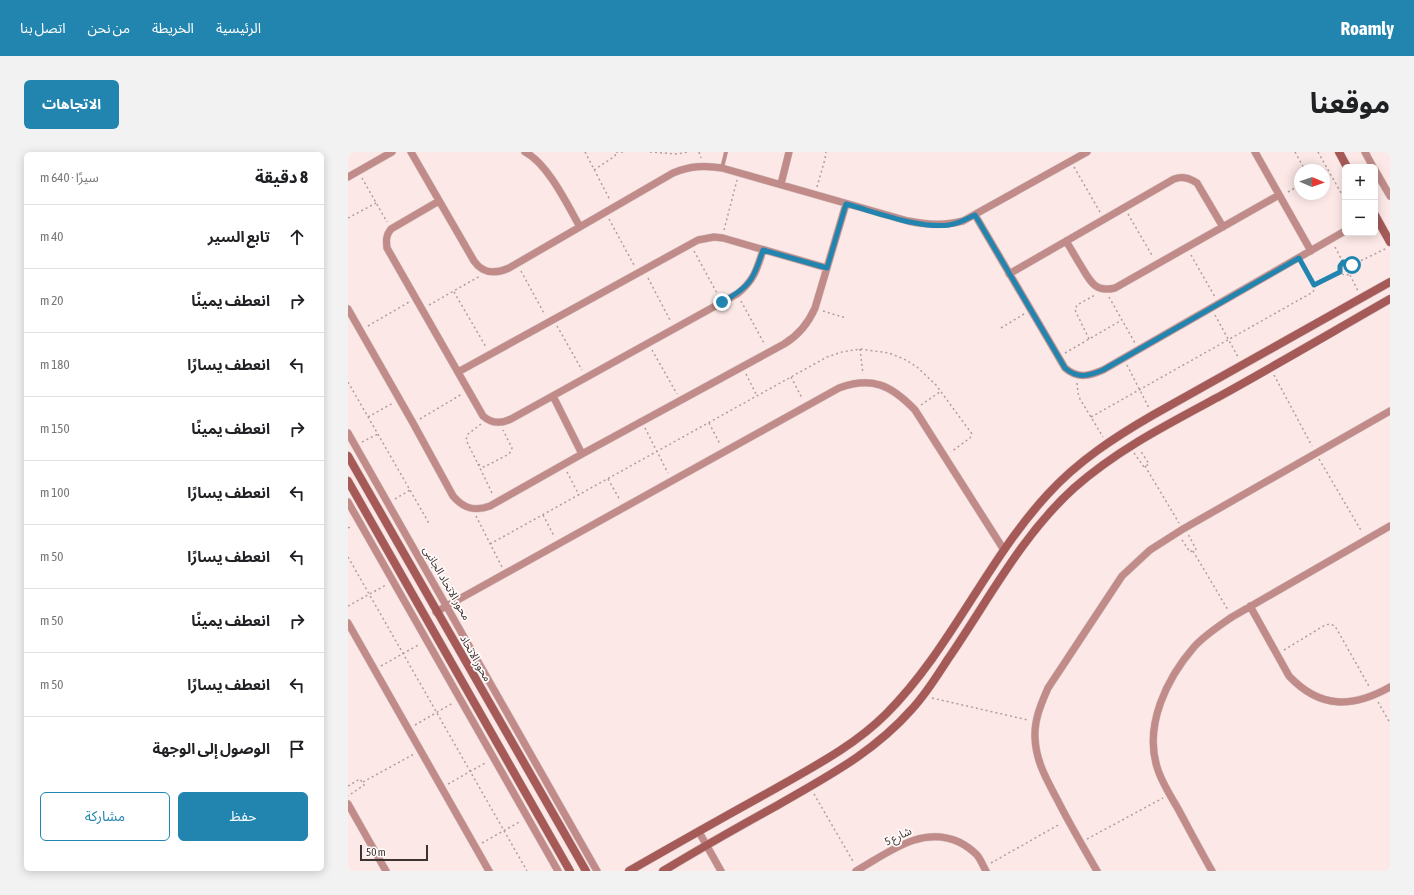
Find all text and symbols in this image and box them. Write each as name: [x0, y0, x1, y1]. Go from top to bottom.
text: Roamly: [1340, 17, 1394, 39]
text: اتصل بنا: [20, 20, 66, 36]
text: من نحن: [88, 20, 130, 36]
text: الخريطة: [152, 20, 194, 36]
text: الرئيسية: [216, 20, 261, 36]
button: الاتجاهات: [24, 80, 119, 129]
text: موقعنا: [1310, 87, 1390, 119]
north arrow: [1294, 164, 1330, 200]
map controls: [1342, 164, 1378, 236]
button: +: [1342, 164, 1378, 200]
text: 8 دقيقة: [255, 167, 308, 187]
text: سيرًا · 640 m: [40, 170, 99, 185]
button: −: [1342, 200, 1378, 236]
icon: ahead: [286, 226, 308, 248]
text: تابع السير: [208, 228, 270, 245]
text: 40 m: [40, 229, 63, 244]
route start: [1343, 256, 1361, 274]
icon: right: [286, 290, 308, 312]
text: انعطف يمينًا: [191, 292, 270, 309]
text: 20 m: [40, 293, 63, 308]
route end: [713, 293, 731, 311]
icon: left: [286, 354, 308, 376]
text: انعطف يسارًا: [187, 356, 270, 373]
text: 180 m: [40, 357, 70, 372]
icon: right: [286, 418, 308, 440]
text: انعطف يمينًا: [191, 420, 270, 437]
text: 150 m: [40, 421, 70, 436]
icon: left: [286, 482, 308, 504]
text: انعطف يسارًا: [187, 484, 270, 501]
text: 100 m: [40, 485, 70, 500]
street label: محور الاتحاد الجانبى: [420, 544, 473, 623]
icon: left: [286, 546, 308, 568]
text: انعطف يسارًا: [187, 548, 270, 565]
text: 50 m: [40, 549, 63, 564]
icon: right: [286, 610, 308, 632]
text: انعطف يمينًا: [191, 612, 270, 629]
text: 50 m: [40, 613, 63, 628]
street label: محور الاتحاد: [457, 633, 494, 684]
icon: left: [286, 674, 308, 696]
text: انعطف يسارًا: [187, 676, 270, 693]
text: 50 m: [40, 677, 63, 692]
icon: arrive: [286, 738, 308, 760]
text: الوصول إلى الوجهة: [153, 740, 270, 757]
button: مشاركة: [40, 792, 170, 841]
button: حفظ: [178, 792, 308, 841]
street label: شارع 5: [883, 824, 914, 849]
scale bar: [360, 843, 428, 862]
text: 50 m: [366, 846, 386, 858]

